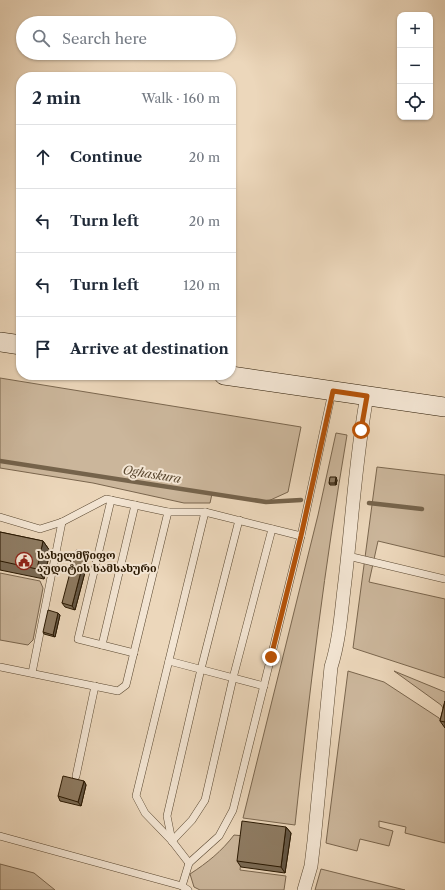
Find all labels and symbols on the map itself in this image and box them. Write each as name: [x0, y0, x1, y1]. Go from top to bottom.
route start: [352, 421, 370, 439]
water label: Oghaskura: [122, 462, 182, 486]
place label: სახელმწიფო აუდიტის სამსახური: [37, 548, 157, 575]
public building icon: სახელმწიფო აუდიტის სამსახური: [14, 551, 34, 571]
route end: [262, 648, 280, 666]

